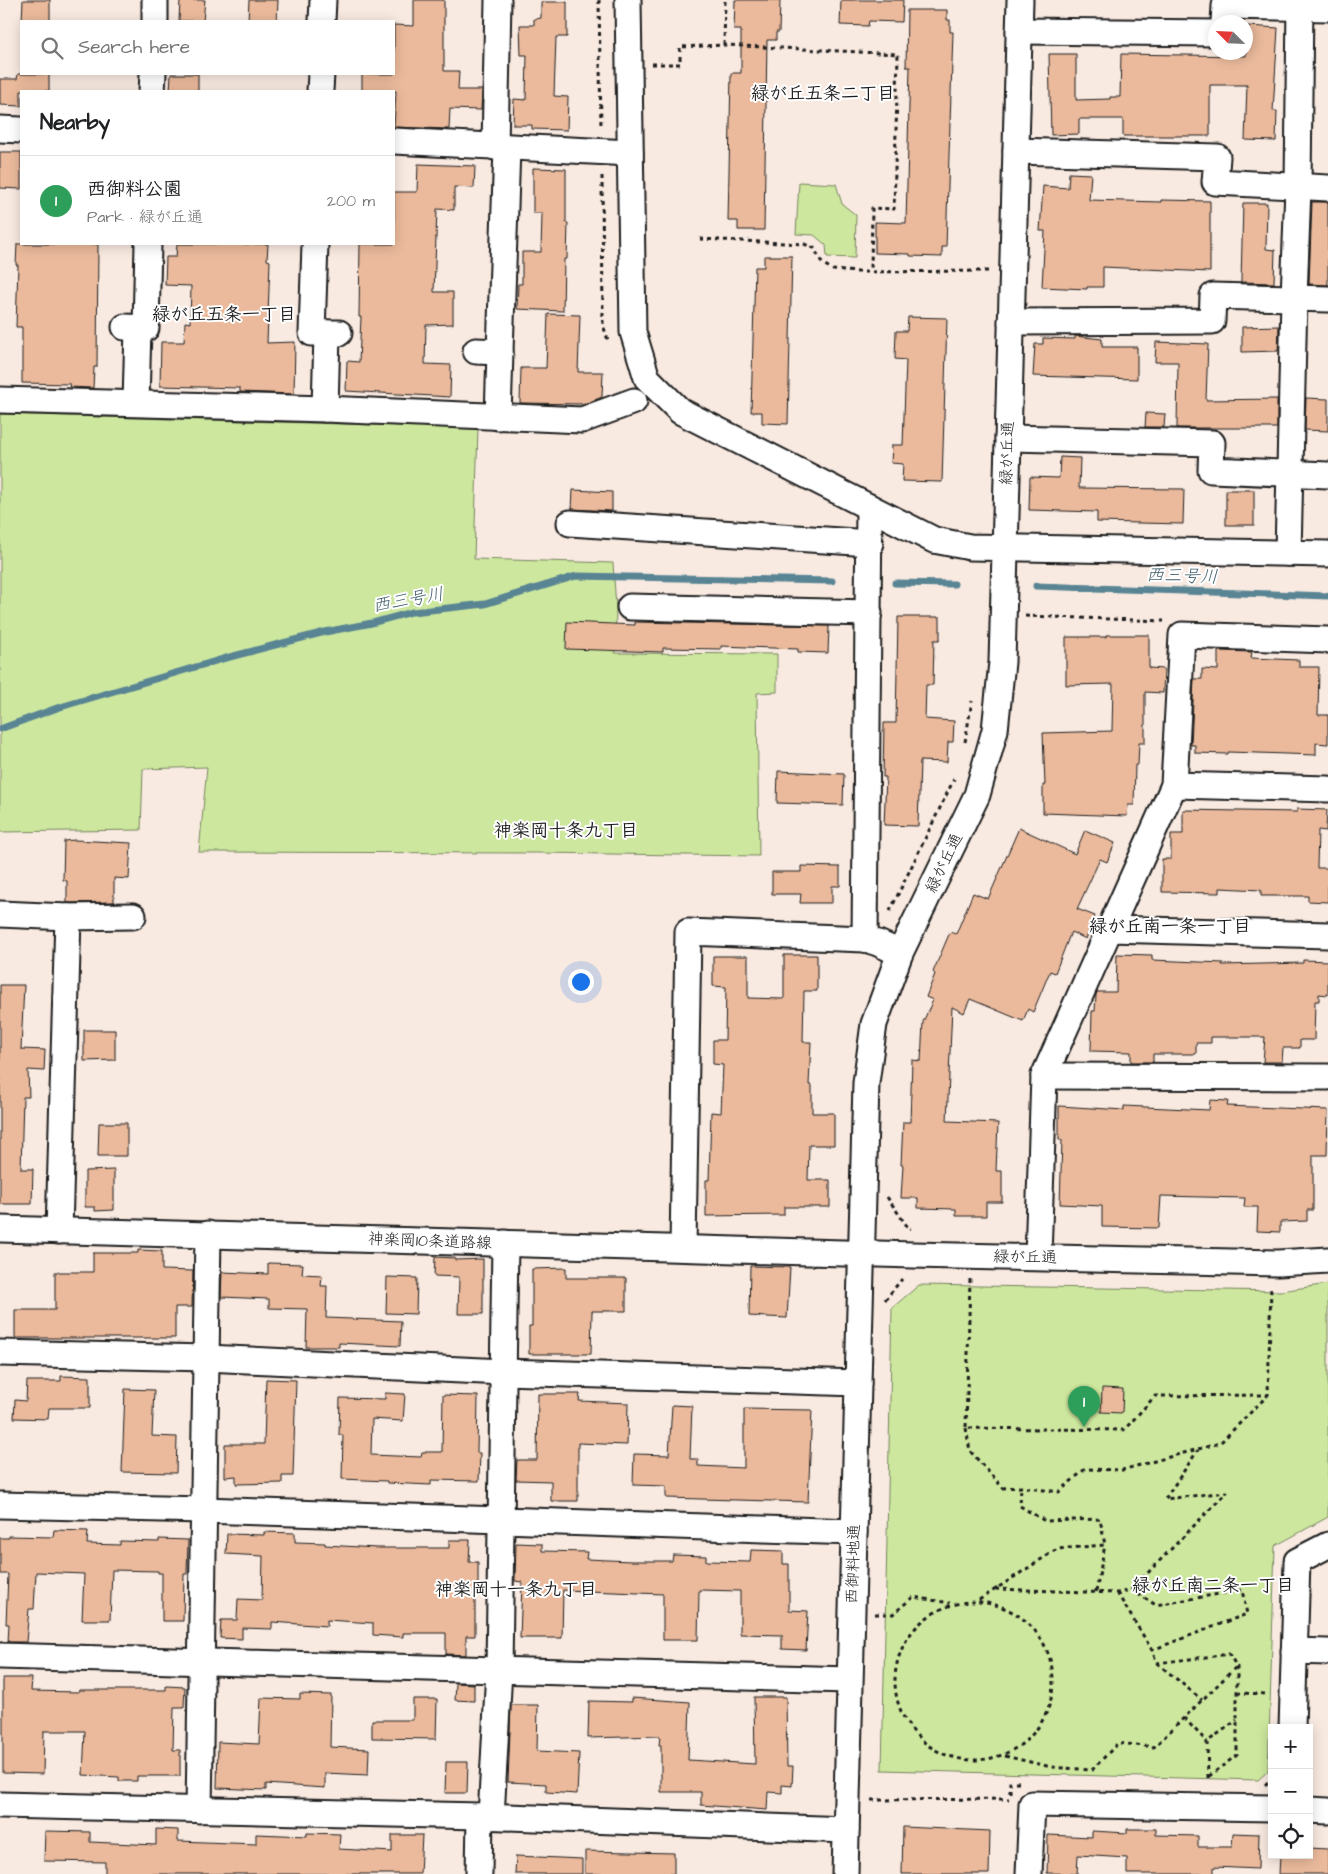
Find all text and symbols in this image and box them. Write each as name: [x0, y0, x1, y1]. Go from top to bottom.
north arrow: [1208, 15, 1253, 60]
search box: [20, 20, 395, 75]
icon: search: [38, 34, 66, 62]
text: Search here: [78, 34, 190, 61]
district label: 緑が丘五条二丁目: [751, 81, 895, 106]
text: Nearby: [40, 108, 110, 137]
text: 西御料公園: [87, 176, 182, 203]
text: 1: [55, 190, 57, 212]
text: 200 m: [327, 190, 375, 212]
text: Park · 緑が丘通: [87, 206, 203, 228]
district label: 緑が丘五条一丁目: [152, 302, 296, 327]
street label: 緑が丘通: [995, 421, 1019, 485]
water label: 西三号川: [1146, 562, 1218, 590]
water label: 西三号川: [370, 581, 446, 619]
district label: 神楽岡十条九丁目: [494, 818, 638, 843]
street label: 緑が丘通: [920, 829, 968, 897]
district label: 緑が丘南一条一丁目: [1089, 914, 1251, 939]
your location: [568, 969, 594, 995]
street label: 神楽岡10条道路線: [368, 1228, 492, 1254]
street label: 緑が丘通: [993, 1245, 1057, 1269]
pin: 1: [1068, 1386, 1100, 1427]
street label: 西御料地通: [841, 1524, 865, 1604]
district label: 緑が丘南二条一丁目: [1132, 1573, 1294, 1598]
district label: 神楽岡十一条九丁目: [435, 1577, 597, 1602]
map controls: [1268, 1724, 1313, 1859]
button: +: [1268, 1724, 1313, 1769]
button: −: [1268, 1769, 1313, 1814]
button: locate: [1268, 1814, 1313, 1859]

